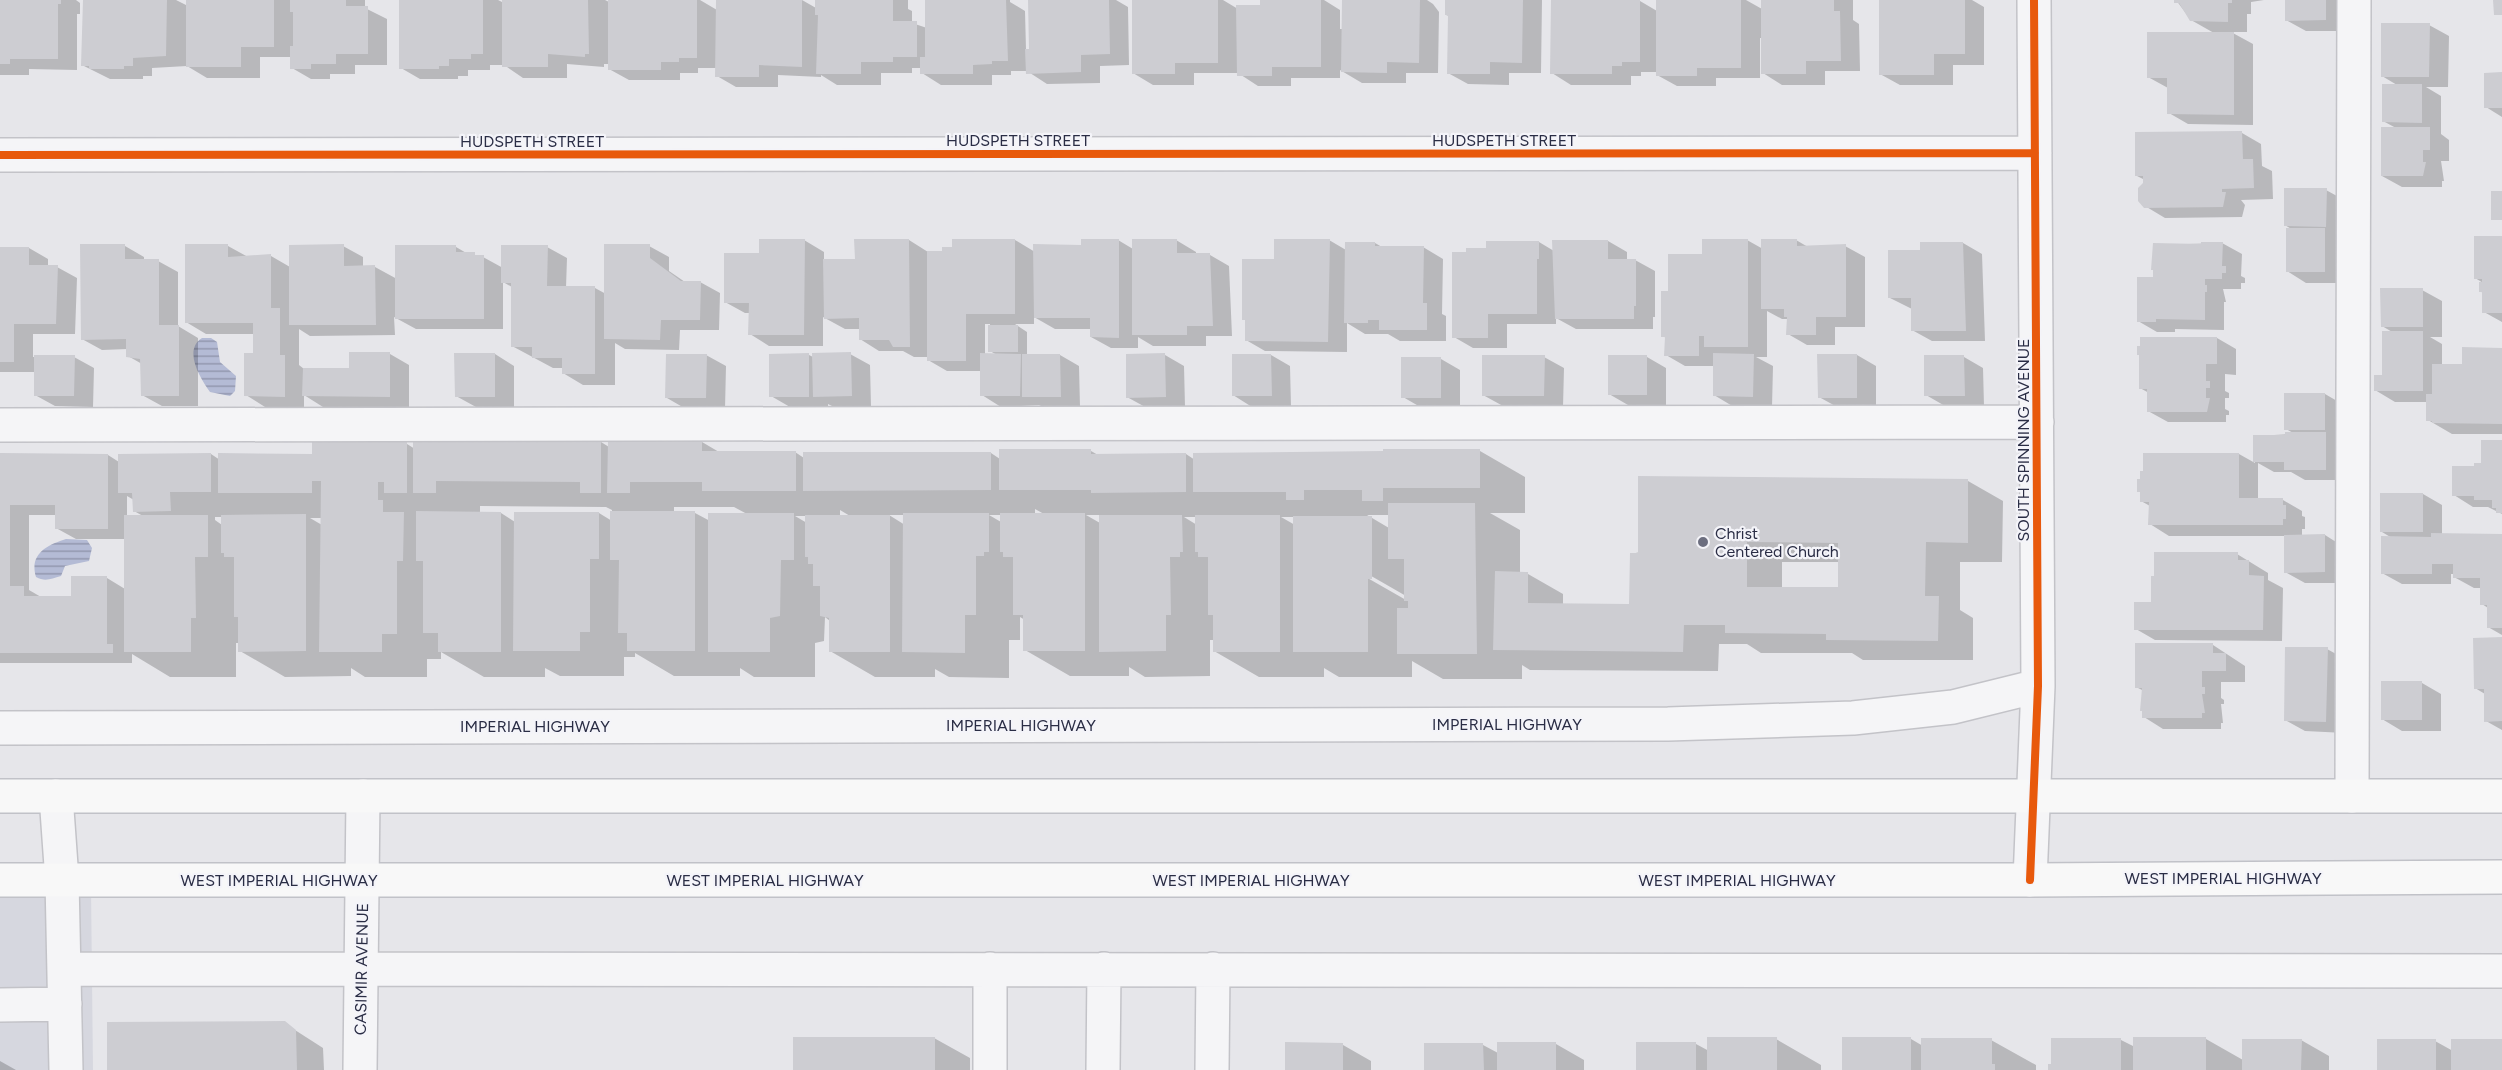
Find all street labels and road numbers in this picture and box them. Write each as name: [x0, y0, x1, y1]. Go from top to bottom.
street label: HUDSPETH STREET: [946, 131, 1090, 150]
street label: HUDSPETH STREET: [1432, 131, 1576, 150]
street label: HUDSPETH STREET: [460, 132, 604, 151]
street label: SOUTH SPINNING AVENUE: [2014, 338, 2033, 542]
street label: IMPERIAL HIGHWAY: [1432, 715, 1582, 734]
street label: IMPERIAL HIGHWAY: [946, 716, 1096, 735]
street label: IMPERIAL HIGHWAY: [460, 717, 610, 736]
street label: WEST IMPERIAL HIGHWAY: [2124, 869, 2322, 888]
street label: WEST IMPERIAL HIGHWAY: [180, 871, 378, 890]
street label: WEST IMPERIAL HIGHWAY: [666, 871, 864, 890]
street label: WEST IMPERIAL HIGHWAY: [1152, 871, 1350, 890]
street label: WEST IMPERIAL HIGHWAY: [1638, 871, 1836, 890]
street label: CASIMIR AVENUE: [351, 903, 372, 1035]

